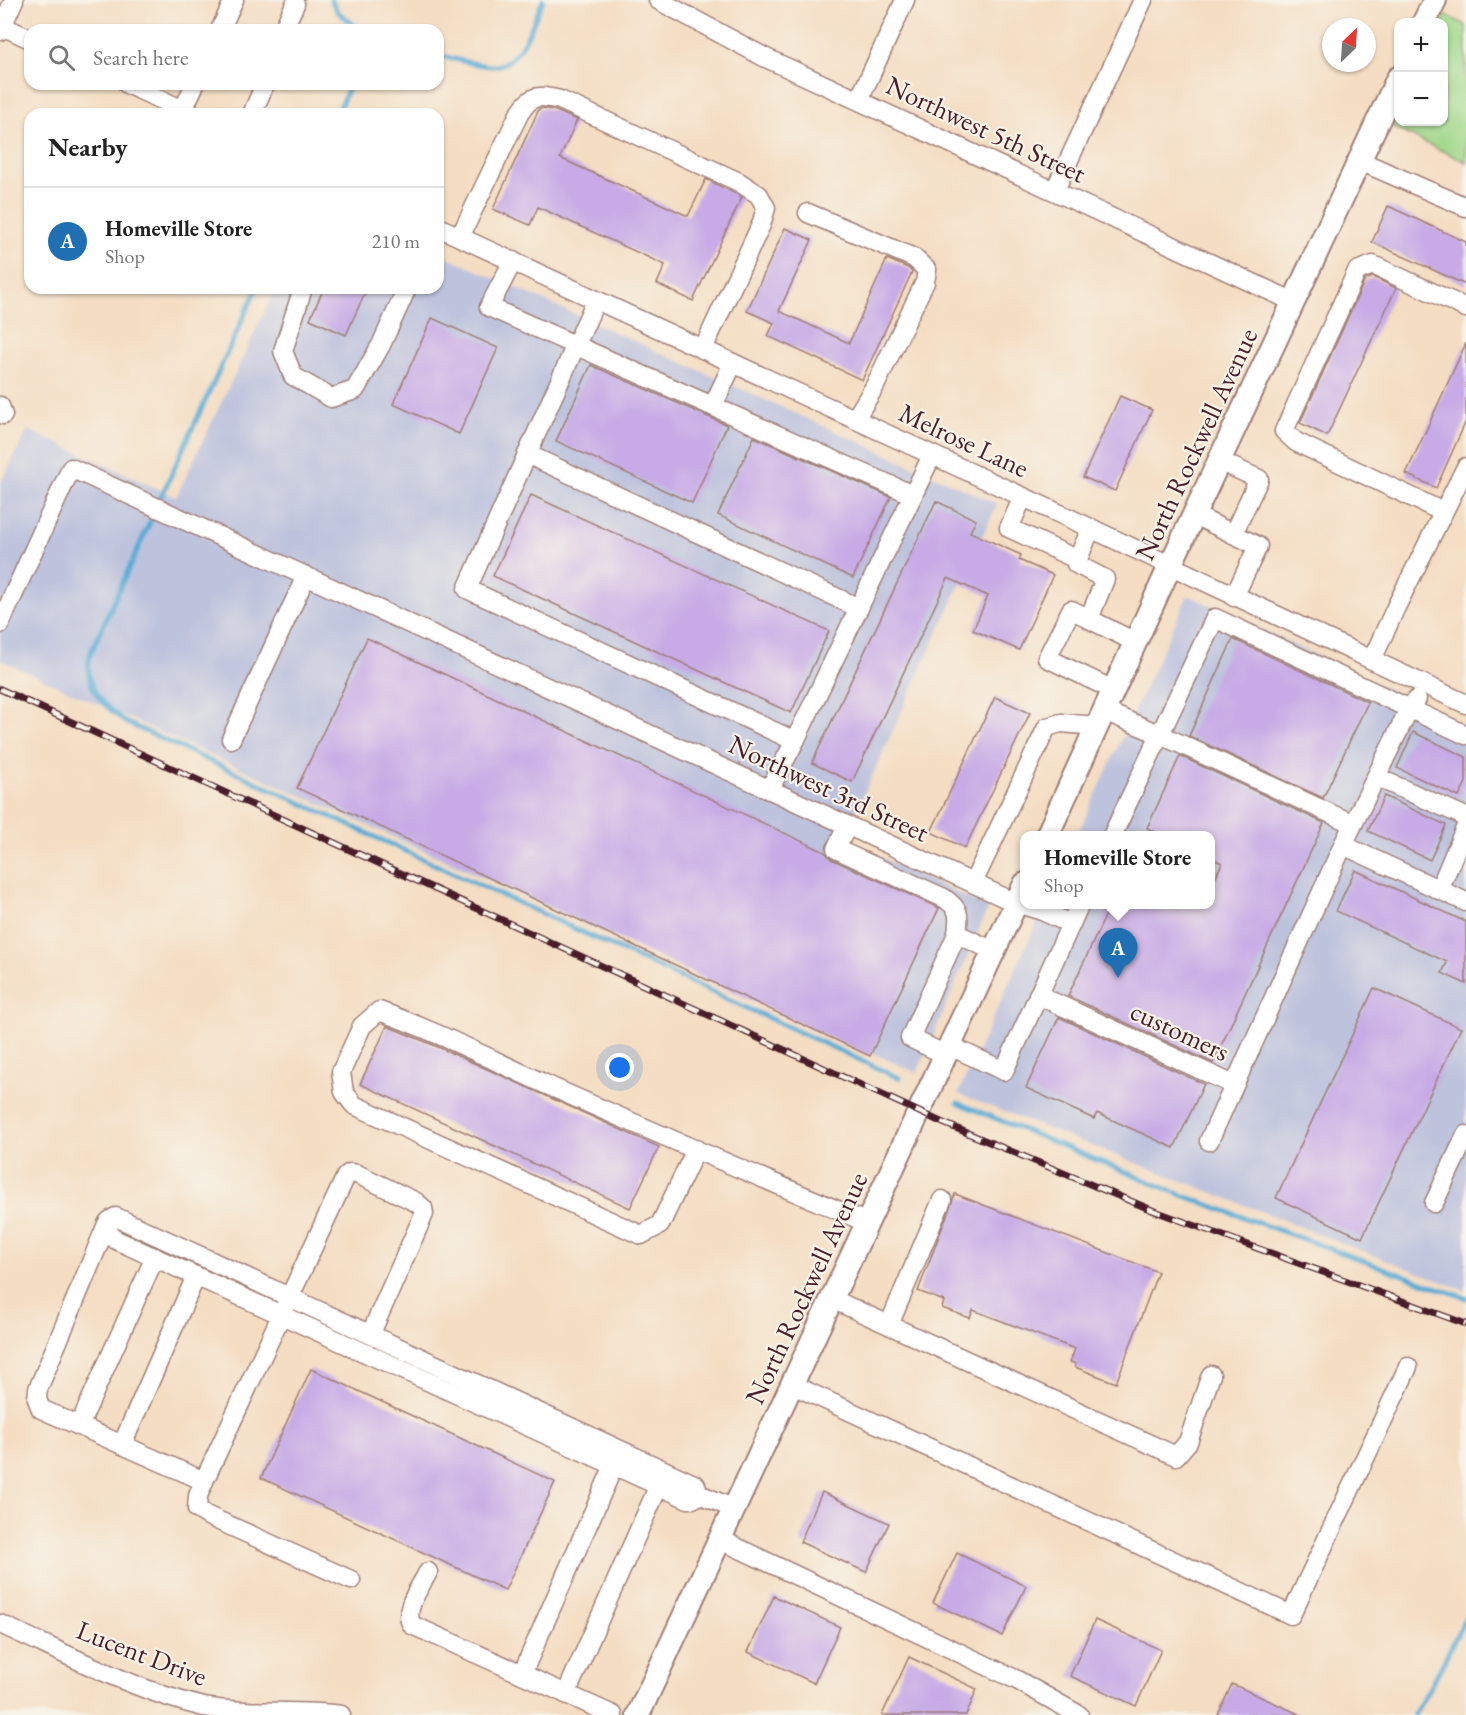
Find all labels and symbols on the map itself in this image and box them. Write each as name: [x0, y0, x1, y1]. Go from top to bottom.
north arrow: [1322, 18, 1376, 72]
street label: Northwest 5th Street: [880, 67, 1092, 191]
street label: North Rockwell Avenue: [1127, 322, 1265, 566]
street label: Melrose Lane: [894, 395, 1034, 485]
street label: Northwest 3rd Street: [723, 726, 935, 850]
pin: A: [1098, 928, 1138, 978]
street label: customers: [1125, 993, 1235, 1069]
your location: [605, 1053, 634, 1082]
street label: North Rockwell Avenue: [737, 1166, 875, 1410]
street label: Lucent Drive: [72, 1612, 212, 1694]

